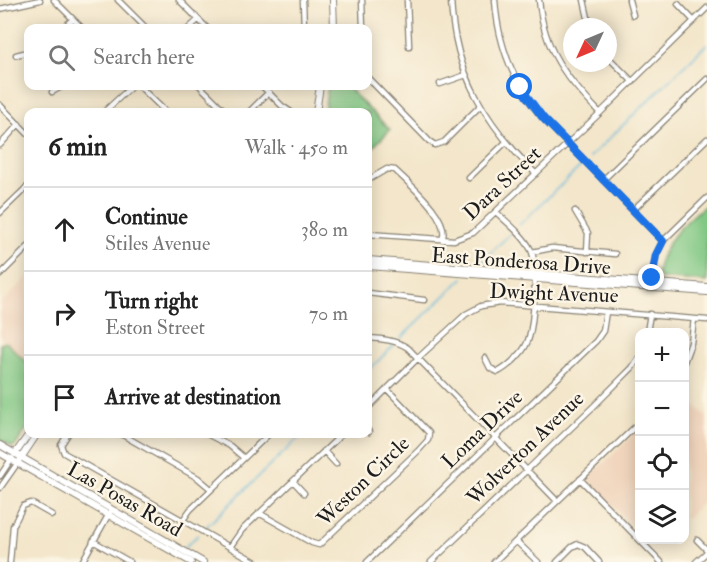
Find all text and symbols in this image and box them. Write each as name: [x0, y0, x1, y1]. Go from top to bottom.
north arrow: [563, 18, 617, 72]
search box: [24, 24, 372, 90]
icon: search: [45, 41, 78, 74]
text: Search here: [93, 43, 195, 71]
route start: [506, 73, 532, 99]
text: 6 min: [48, 131, 107, 163]
text: Walk · 450 m: [245, 135, 348, 160]
street label: Dara Street: [458, 140, 547, 226]
text: Continue: [105, 203, 188, 231]
icon: ahead: [48, 213, 81, 246]
text: 380 m: [301, 217, 348, 242]
text: Stiles Avenue: [105, 231, 210, 256]
street label: East Ponderosa Drive: [430, 242, 612, 281]
route end: [638, 264, 664, 290]
street label: Dwight Avenue: [489, 278, 619, 309]
text: Turn right: [105, 287, 198, 315]
icon: right: [48, 297, 81, 330]
text: 70 m: [309, 301, 348, 326]
text: Eston Street: [105, 315, 205, 340]
map controls: [635, 328, 689, 544]
button: +: [635, 328, 689, 382]
icon: arrive: [48, 381, 81, 414]
button: −: [635, 382, 689, 436]
text: Arrive at destination: [105, 383, 281, 411]
street label: Loma Drive: [436, 384, 529, 475]
street label: Wolverton Avenue: [460, 385, 590, 512]
street label: Weston Circle: [311, 430, 416, 533]
button: locate: [635, 436, 689, 490]
street label: Las Posas Road: [62, 456, 188, 544]
button: layers: [635, 490, 689, 544]

